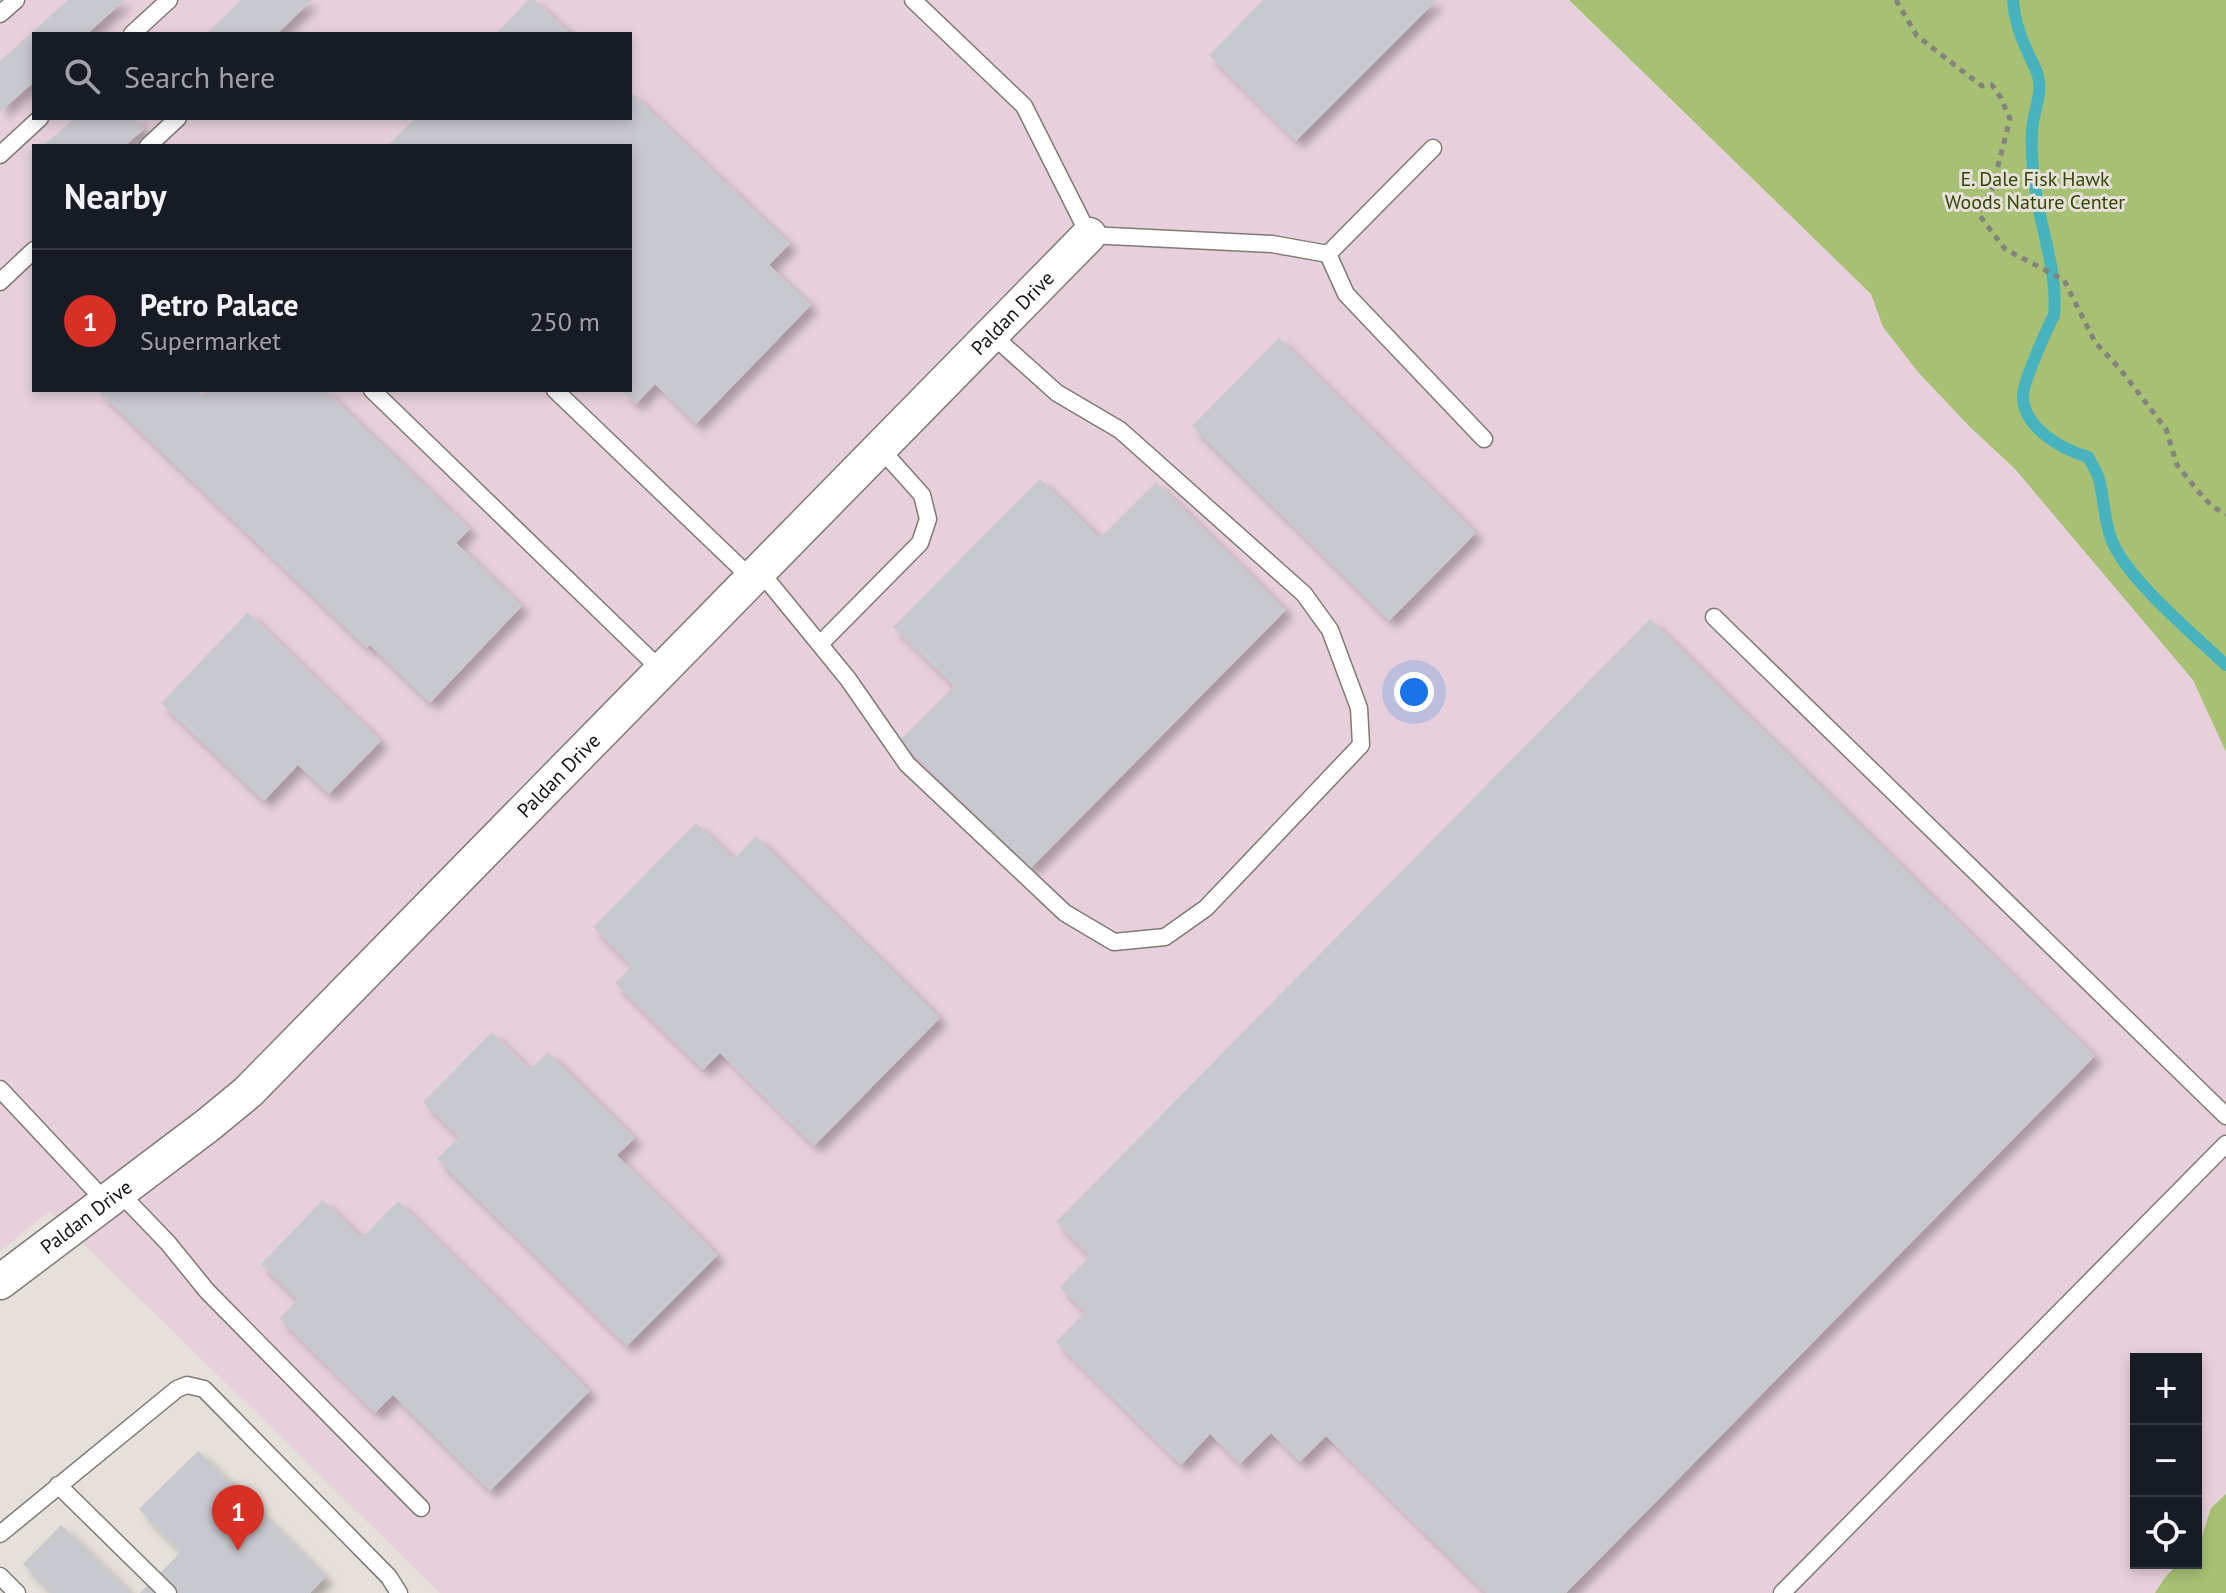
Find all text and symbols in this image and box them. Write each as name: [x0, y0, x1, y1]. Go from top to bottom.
search box: [32, 32, 632, 120]
icon: search: [60, 54, 104, 98]
text: Search here: [124, 57, 275, 96]
park label: E. Dale Fisk Hawk Woods Nature Center: [1945, 166, 2125, 215]
text: Nearby: [64, 174, 166, 218]
street label: Paldan Drive: [965, 265, 1060, 361]
text: Petro Palace: [140, 285, 299, 324]
text: 1: [83, 305, 97, 338]
text: 250 m: [529, 305, 600, 338]
text: Supermarket: [140, 324, 281, 357]
your location: [1394, 672, 1434, 712]
street label: Paldan Drive: [512, 728, 606, 823]
street label: Paldan Drive: [35, 1174, 137, 1260]
map controls: [2130, 1353, 2202, 1569]
button: +: [2130, 1353, 2202, 1425]
button: −: [2130, 1425, 2202, 1497]
pin: 1: [212, 1485, 264, 1551]
button: locate: [2130, 1497, 2202, 1569]

